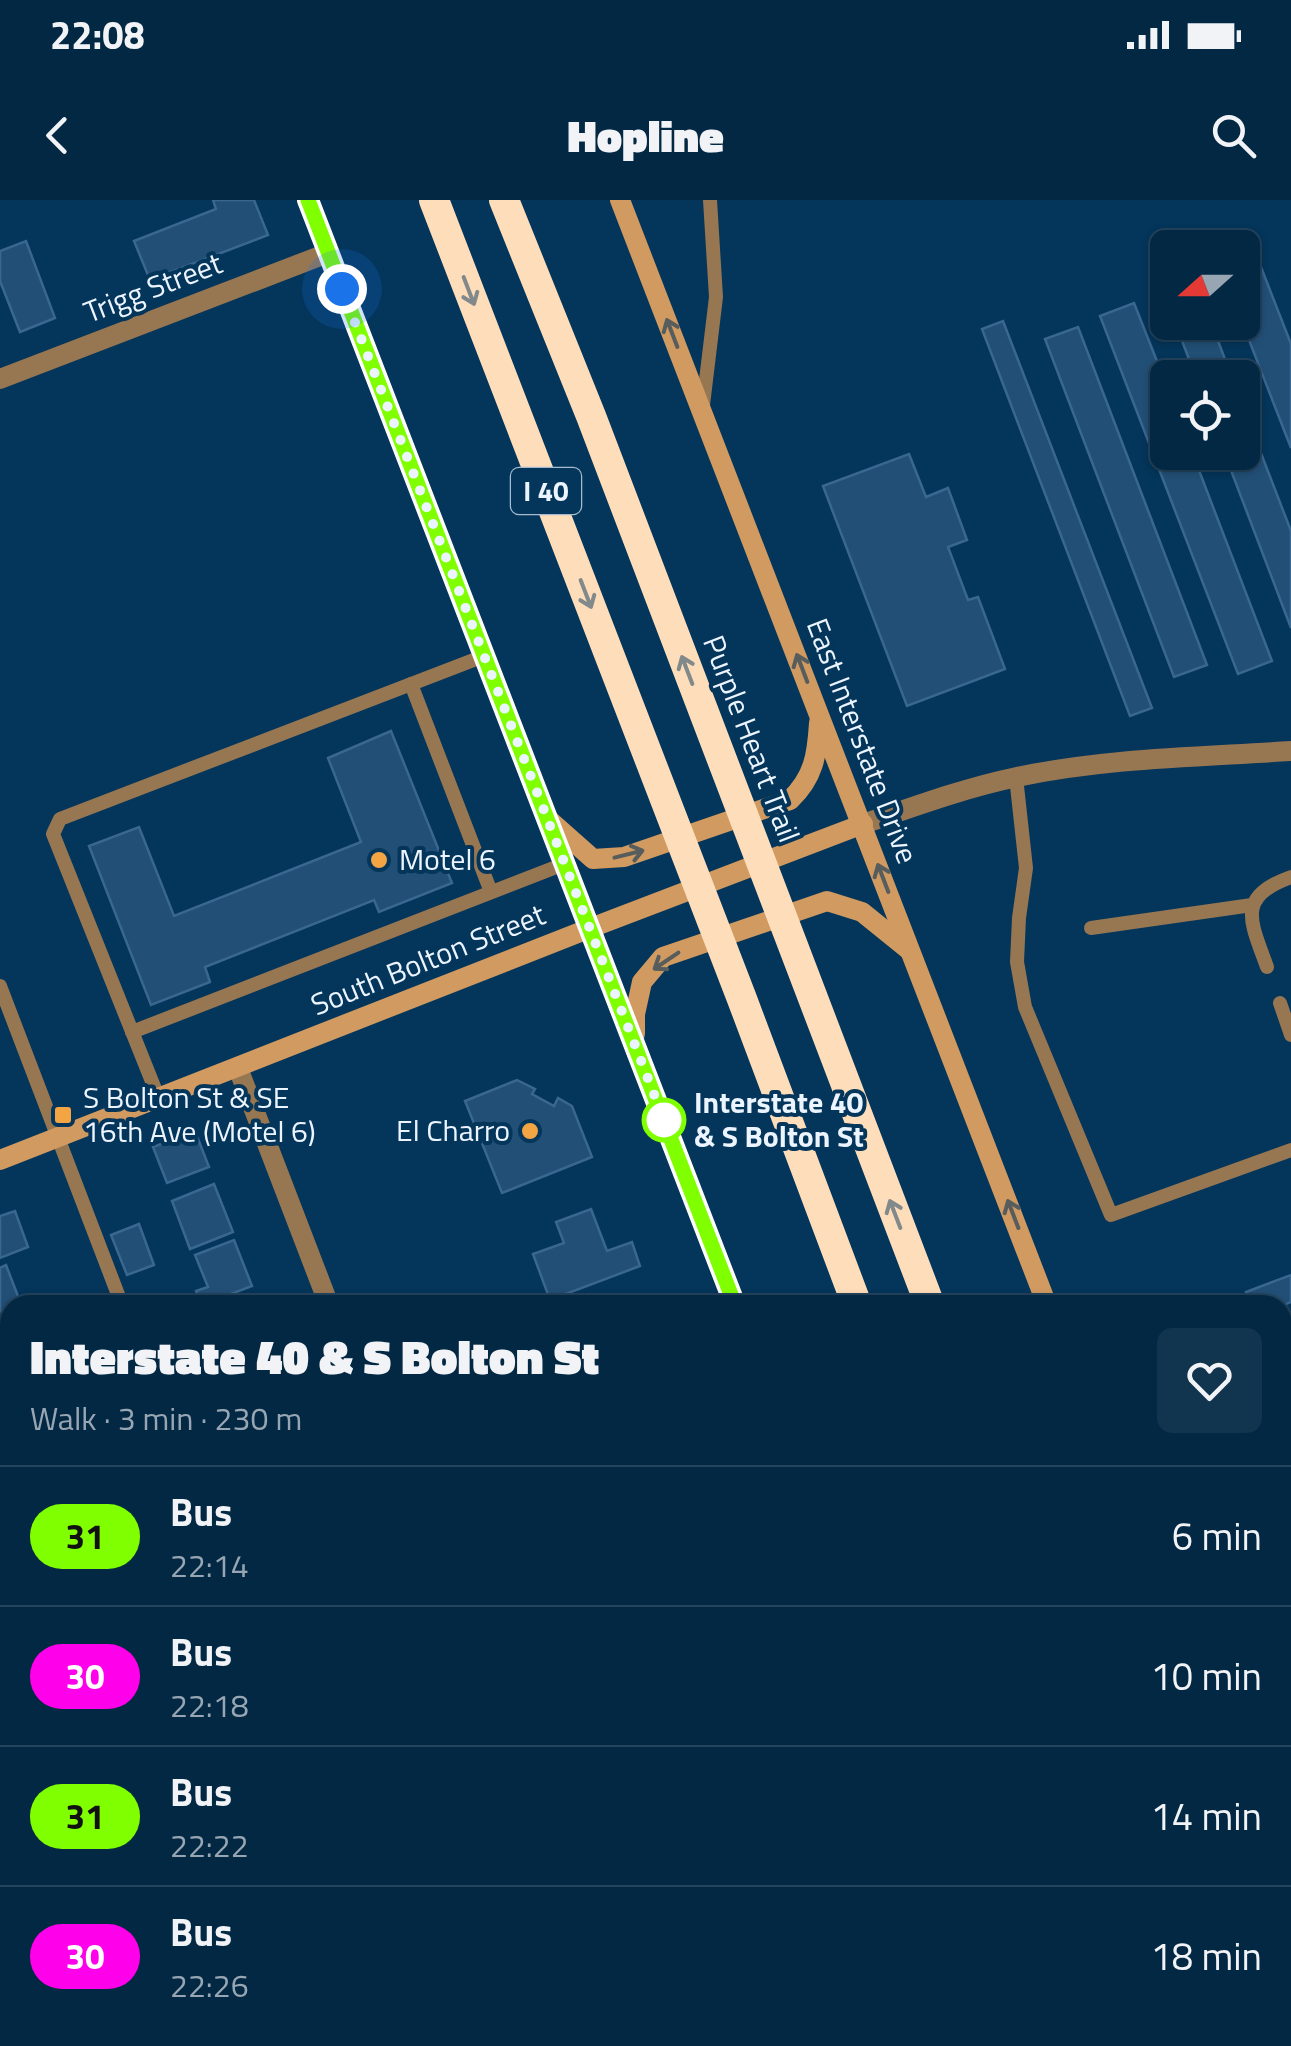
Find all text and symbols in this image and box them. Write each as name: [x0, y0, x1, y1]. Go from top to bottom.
text: 22:08: [50, 6, 145, 64]
text: Hopline: [567, 101, 724, 169]
icon: back: [30, 108, 85, 163]
icon: search: [1206, 108, 1261, 163]
north arrow: [1150, 230, 1260, 340]
map controls: [1150, 230, 1260, 470]
street label: Trigg Street: [77, 239, 229, 335]
your location: [317, 264, 367, 314]
one-way arrow: [461, 275, 479, 306]
one-way arrow: [661, 318, 679, 348]
button: locate: [1150, 360, 1260, 470]
road number: I 40: [511, 468, 581, 514]
one-way arrow: [578, 578, 596, 609]
street label: East Interstate Drive: [795, 611, 931, 870]
street label: Purple Heart Trail: [691, 628, 813, 849]
one-way arrow: [792, 654, 810, 685]
one-way arrow: [677, 655, 695, 686]
place label: Motel 6: [399, 836, 496, 882]
one-way arrow: [612, 844, 644, 862]
marker: Motel 6: [368, 849, 390, 871]
one-way arrow: [873, 863, 891, 894]
street label: South Bolton Street: [304, 891, 552, 1027]
one-way arrow: [652, 951, 681, 971]
place label: S Bolton St & SE 16th Ave (Motel 6): [83, 1074, 316, 1154]
place label: Interstate 40 & S Bolton St: [694, 1079, 864, 1159]
marker: Interstate 40 & S Bolton St: [643, 1099, 685, 1141]
marker: S Bolton St & SE 16th Ave (Motel 6): [52, 1104, 74, 1126]
place label: El Charro: [396, 1107, 510, 1153]
marker: El Charro: [519, 1120, 541, 1142]
one-way arrow: [885, 1199, 903, 1230]
one-way arrow: [1002, 1199, 1020, 1229]
text: Interstate 40 & S Bolton St: [30, 1320, 599, 1393]
button: heart: [1157, 1328, 1262, 1433]
text: Walk · 3 min · 230 m: [30, 1394, 302, 1442]
text: Bus: [170, 1483, 232, 1541]
text: 6 min: [1172, 1507, 1262, 1565]
text: 31: [65, 1509, 105, 1563]
text: 22:14: [170, 1541, 249, 1589]
text: Bus: [170, 1623, 232, 1681]
text: 10 min: [1151, 1647, 1262, 1705]
text: 30: [65, 1649, 105, 1703]
text: 22:18: [170, 1681, 249, 1729]
text: Bus: [170, 1763, 232, 1821]
text: 14 min: [1151, 1787, 1262, 1845]
text: 31: [65, 1789, 105, 1843]
text: 22:22: [170, 1821, 249, 1869]
text: Bus: [170, 1903, 232, 1961]
text: 18 min: [1151, 1927, 1262, 1985]
text: 30: [65, 1929, 105, 1983]
text: 22:26: [170, 1961, 249, 2009]

